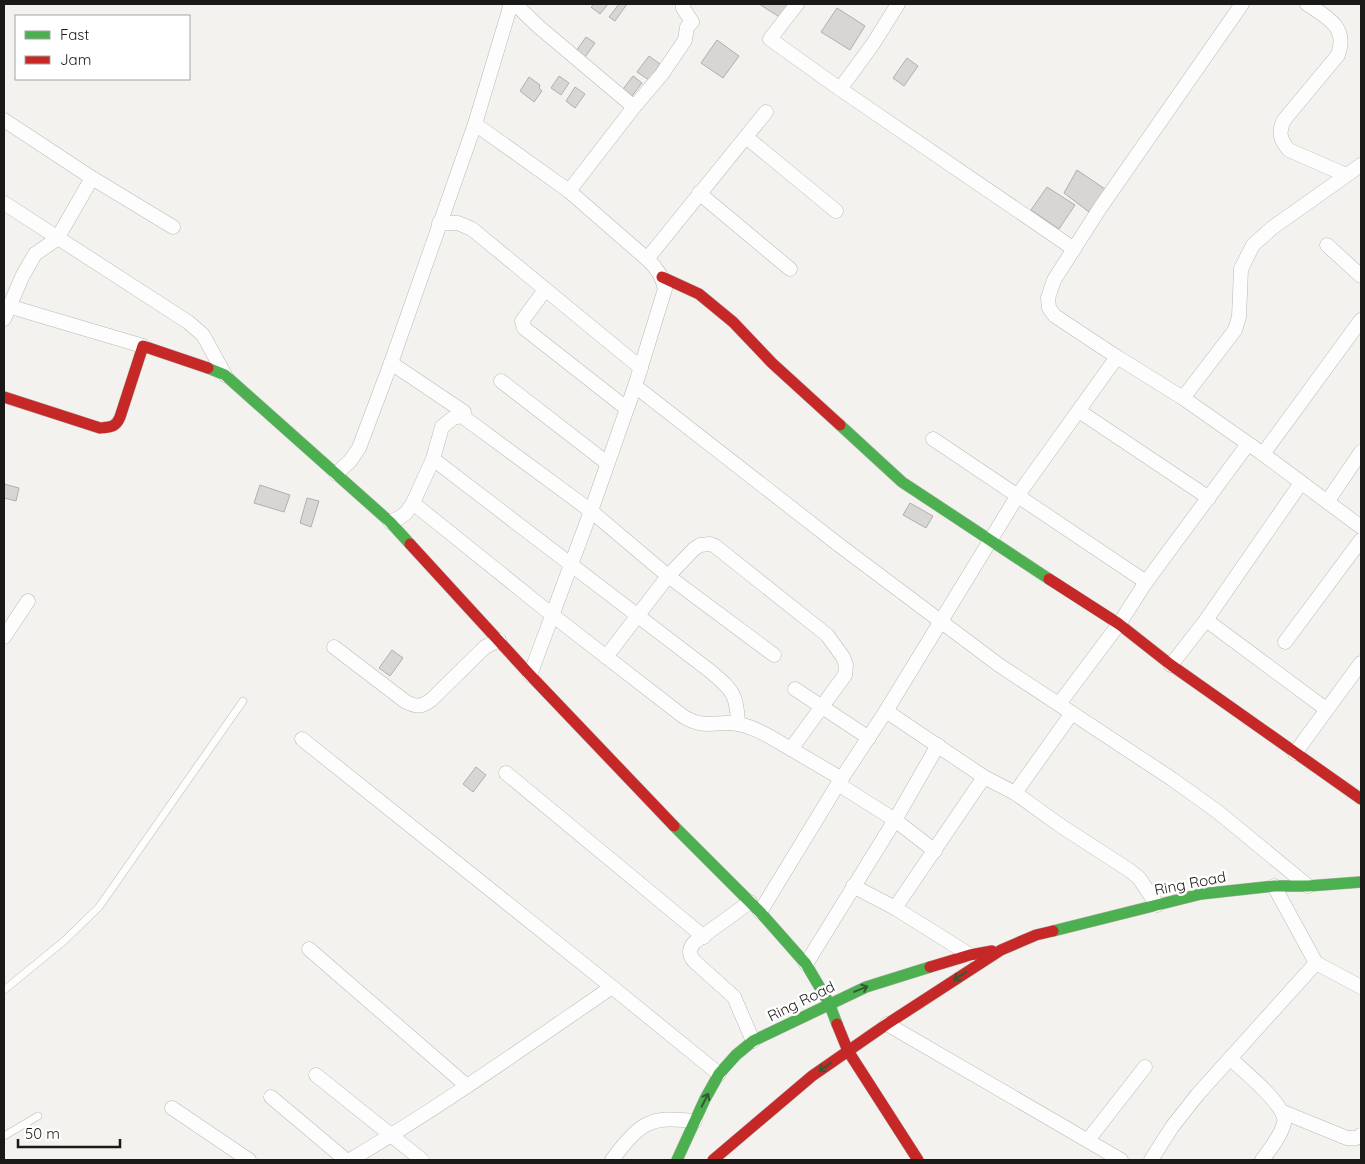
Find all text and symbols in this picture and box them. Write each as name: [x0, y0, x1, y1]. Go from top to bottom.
legend: [15, 15, 190, 80]
text: Fast: [60, 25, 89, 44]
text: Jam: [60, 50, 91, 69]
street label: Ring Road: [1153, 867, 1227, 899]
one-way arrow: [954, 972, 968, 982]
street label: Ring Road: [764, 977, 838, 1025]
one-way arrow: [853, 984, 869, 993]
one-way arrow: [818, 1062, 832, 1072]
one-way arrow: [701, 1093, 710, 1108]
scale bar: [18, 1116, 120, 1148]
text: 50 m: [25, 1124, 60, 1143]

